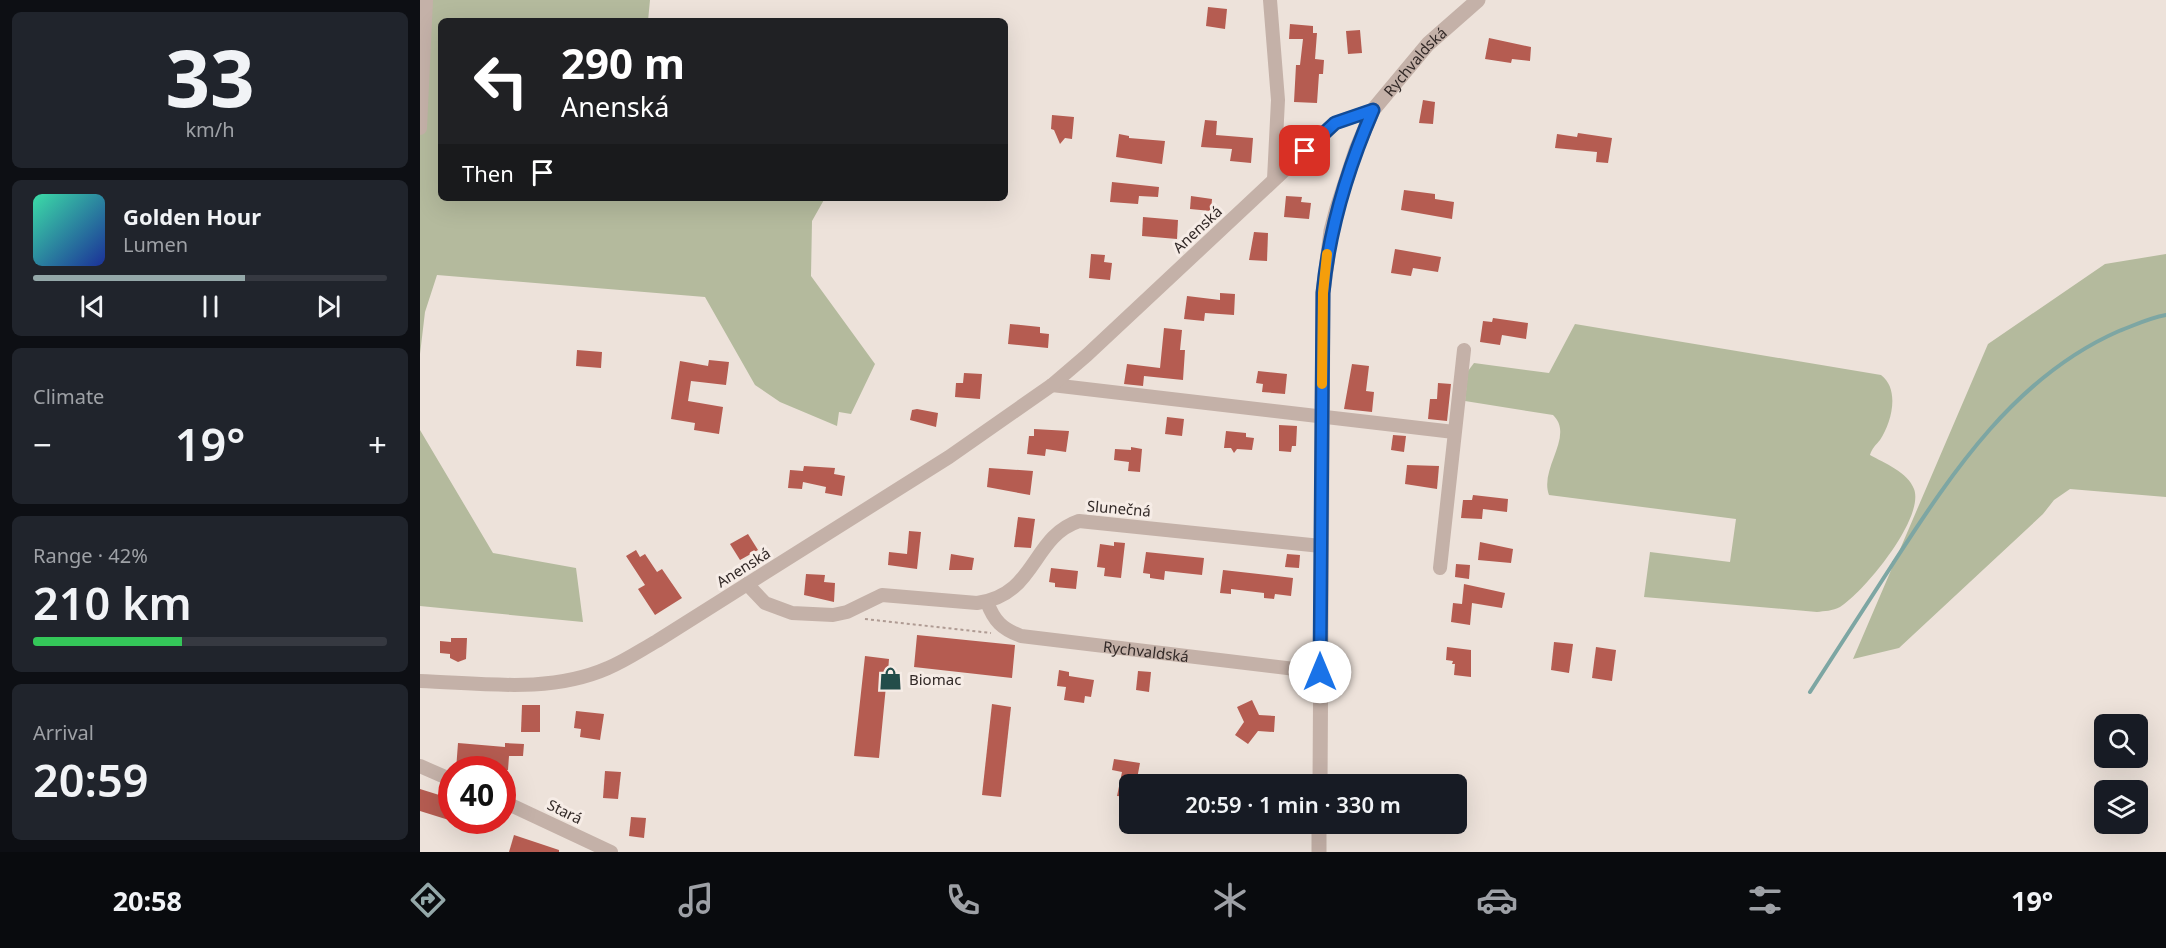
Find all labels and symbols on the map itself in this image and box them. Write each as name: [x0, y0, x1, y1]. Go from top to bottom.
street label: Rychvaldská: [1379, 22, 1451, 100]
pin: [1279, 125, 1330, 176]
street label: Anenská: [1168, 201, 1226, 257]
street label: Slunečná: [1086, 495, 1152, 521]
street label: Anenská: [712, 543, 774, 591]
street label: Rychvaldská: [1102, 636, 1190, 666]
position arrow: [1288, 640, 1352, 704]
shop icon: Biomac: [878, 666, 904, 692]
place label: Biomac: [909, 669, 961, 689]
speed limit sign: 40: [438, 756, 516, 834]
street label: Stará: [544, 794, 586, 828]

